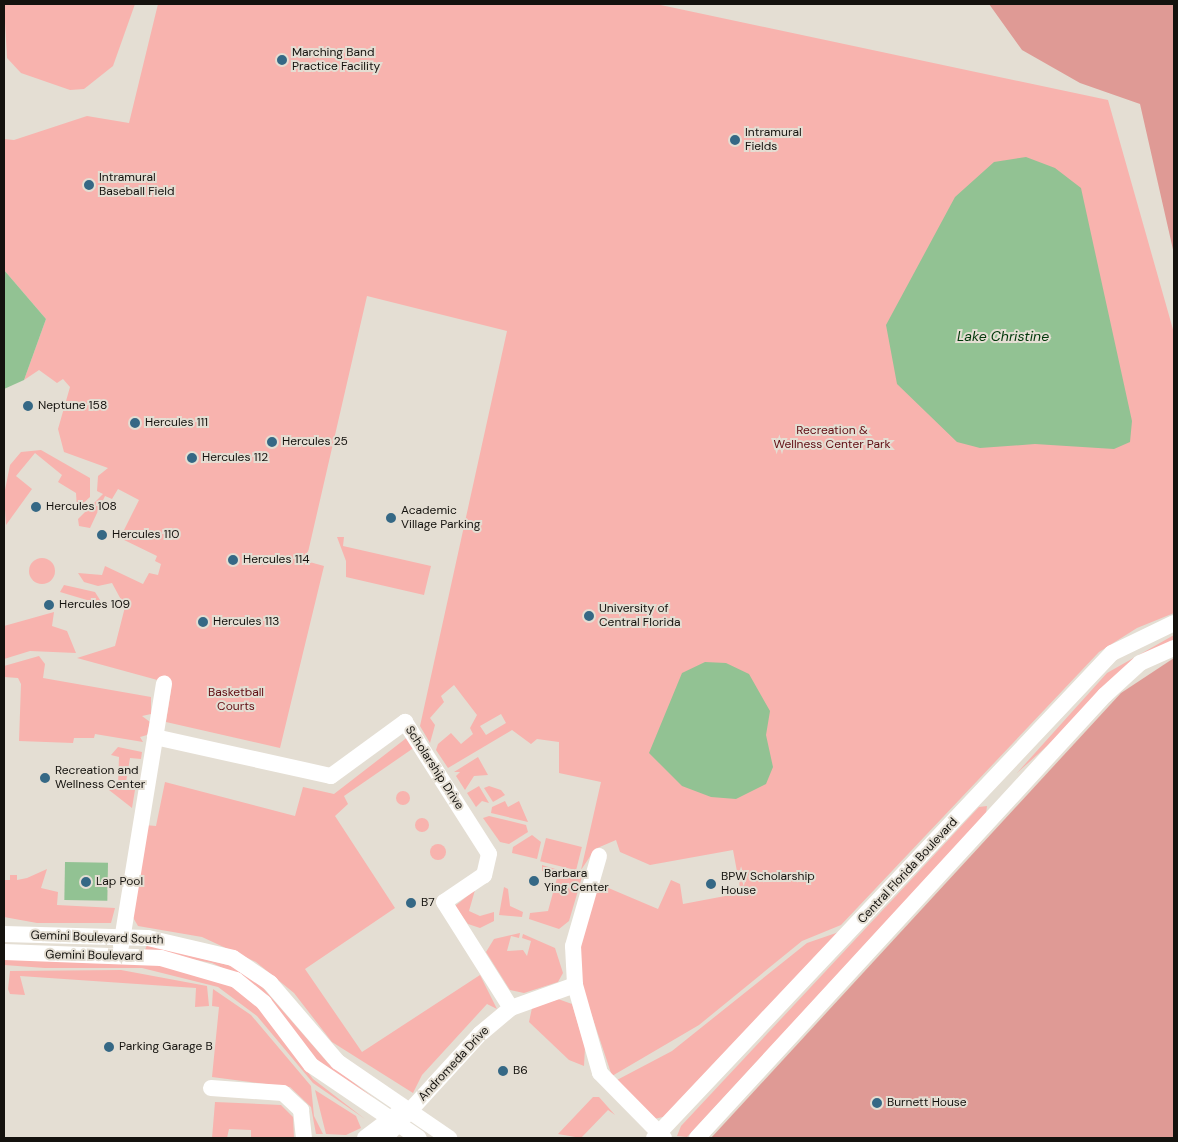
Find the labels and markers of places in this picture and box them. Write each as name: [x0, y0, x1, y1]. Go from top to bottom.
place label: Marching Band Practice Facility: [292, 46, 380, 74]
marker: Marching Band Practice Facility: [276, 54, 288, 66]
place label: Intramural Fields: [745, 126, 802, 154]
marker: Intramural Fields: [729, 134, 741, 146]
place label: Intramural Baseball Field: [99, 171, 175, 199]
marker: Intramural Baseball Field: [83, 179, 95, 191]
place label: Neptune 158: [38, 399, 107, 413]
marker: Neptune 158: [22, 400, 34, 412]
place label: Hercules 111: [145, 416, 208, 430]
marker: Hercules 111: [129, 417, 141, 429]
place label: Hercules 25: [282, 435, 348, 449]
marker: Hercules 25: [266, 436, 278, 448]
place label: Hercules 112: [202, 451, 268, 465]
marker: Hercules 112: [186, 452, 198, 464]
place label: Hercules 108: [46, 500, 117, 514]
marker: Hercules 108: [30, 501, 42, 513]
place label: Academic Village Parking: [401, 504, 480, 532]
marker: Academic Village Parking: [385, 512, 397, 524]
place label: Hercules 110: [112, 528, 179, 542]
marker: Hercules 110: [96, 529, 108, 541]
place label: Hercules 114: [243, 553, 309, 567]
marker: Hercules 114: [227, 554, 239, 566]
place label: Hercules 109: [59, 598, 130, 612]
marker: Hercules 109: [43, 599, 55, 611]
place label: University of Central Florida: [599, 602, 680, 630]
marker: University of Central Florida: [583, 610, 595, 622]
place label: Hercules 113: [213, 615, 279, 629]
marker: Hercules 113: [197, 616, 209, 628]
place label: Recreation and Wellness Center: [55, 764, 145, 792]
marker: Recreation and Wellness Center: [39, 772, 51, 784]
place label: Barbara Ying Center: [544, 867, 609, 895]
place label: BPW Scholarship House: [721, 870, 815, 898]
place label: Lap Pool: [96, 875, 143, 889]
marker: Barbara Ying Center: [528, 875, 540, 887]
marker: Lap Pool: [80, 876, 92, 888]
marker: BPW Scholarship House: [705, 878, 717, 890]
place label: B7: [421, 896, 435, 910]
marker: B7: [405, 897, 417, 909]
place label: Parking Garage B: [119, 1040, 213, 1054]
marker: Parking Garage B: [103, 1041, 115, 1053]
place label: B6: [513, 1064, 528, 1078]
marker: B6: [497, 1065, 509, 1077]
place label: Burnett House: [887, 1096, 967, 1110]
marker: Burnett House: [871, 1097, 883, 1109]

